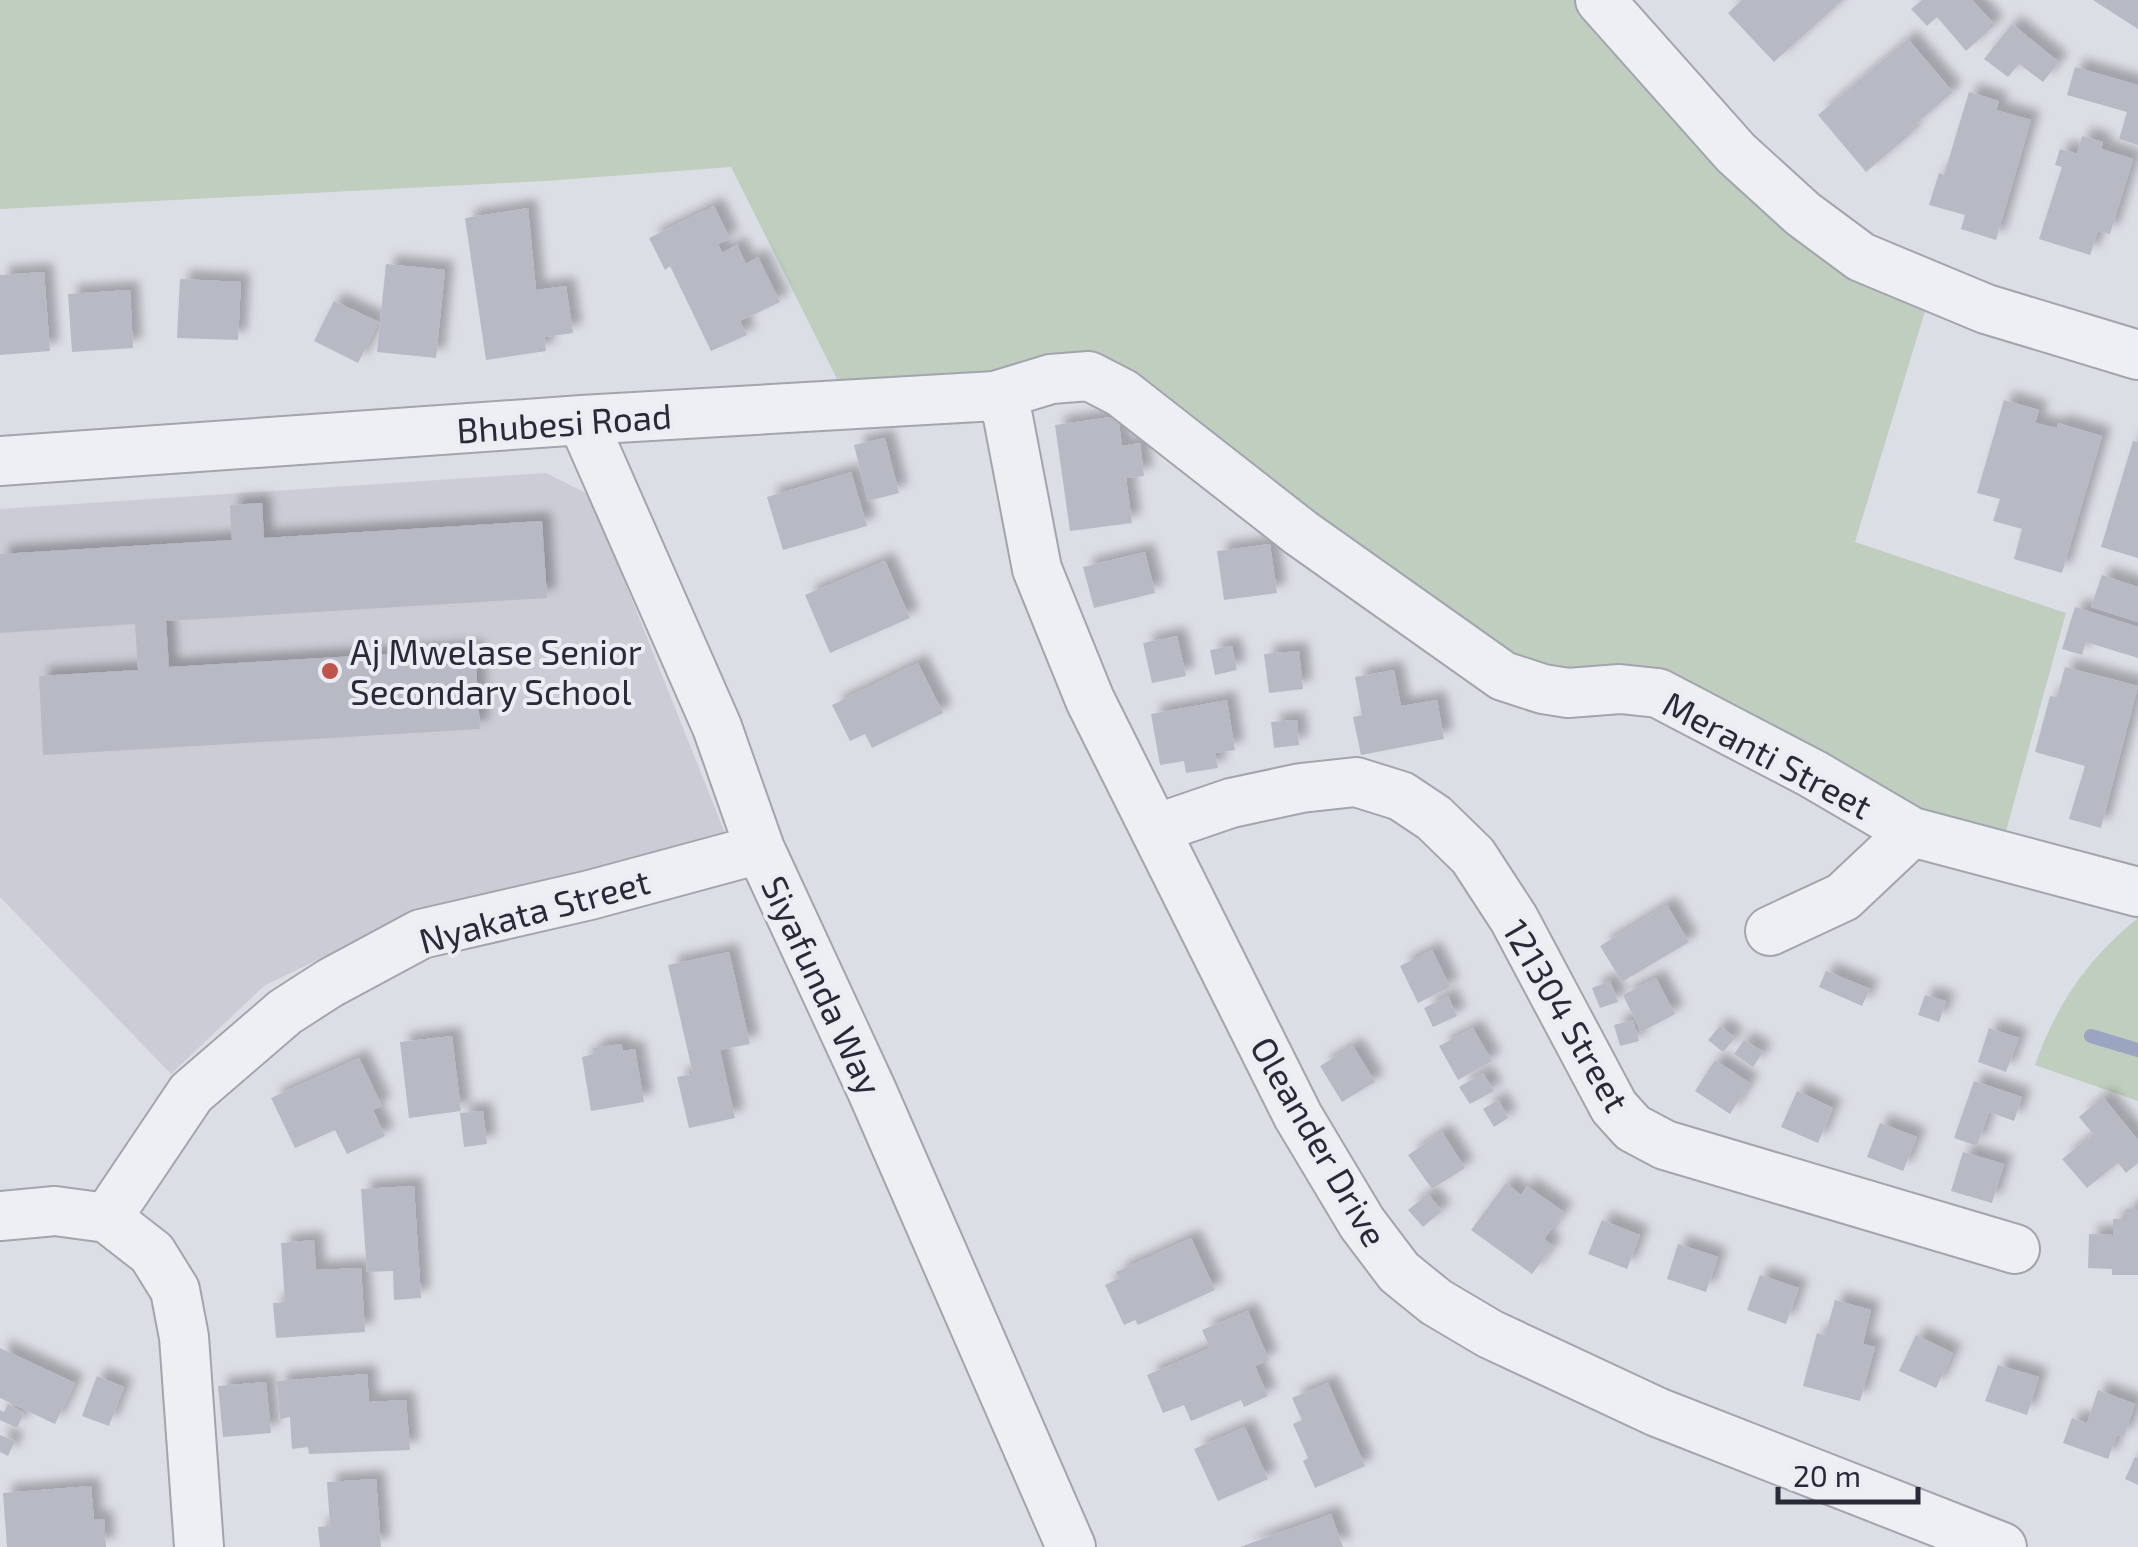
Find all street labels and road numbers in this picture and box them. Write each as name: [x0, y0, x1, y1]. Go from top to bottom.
street label: Bhubesi Road: [455, 394, 673, 450]
street label: Meranti Street: [1657, 681, 1879, 827]
street label: Nyakata Street: [414, 859, 654, 961]
street label: Siyafunda Way: [754, 869, 892, 1101]
street label: 121304 Street: [1495, 912, 1639, 1118]
street label: Oleander Drive: [1243, 1029, 1397, 1253]

